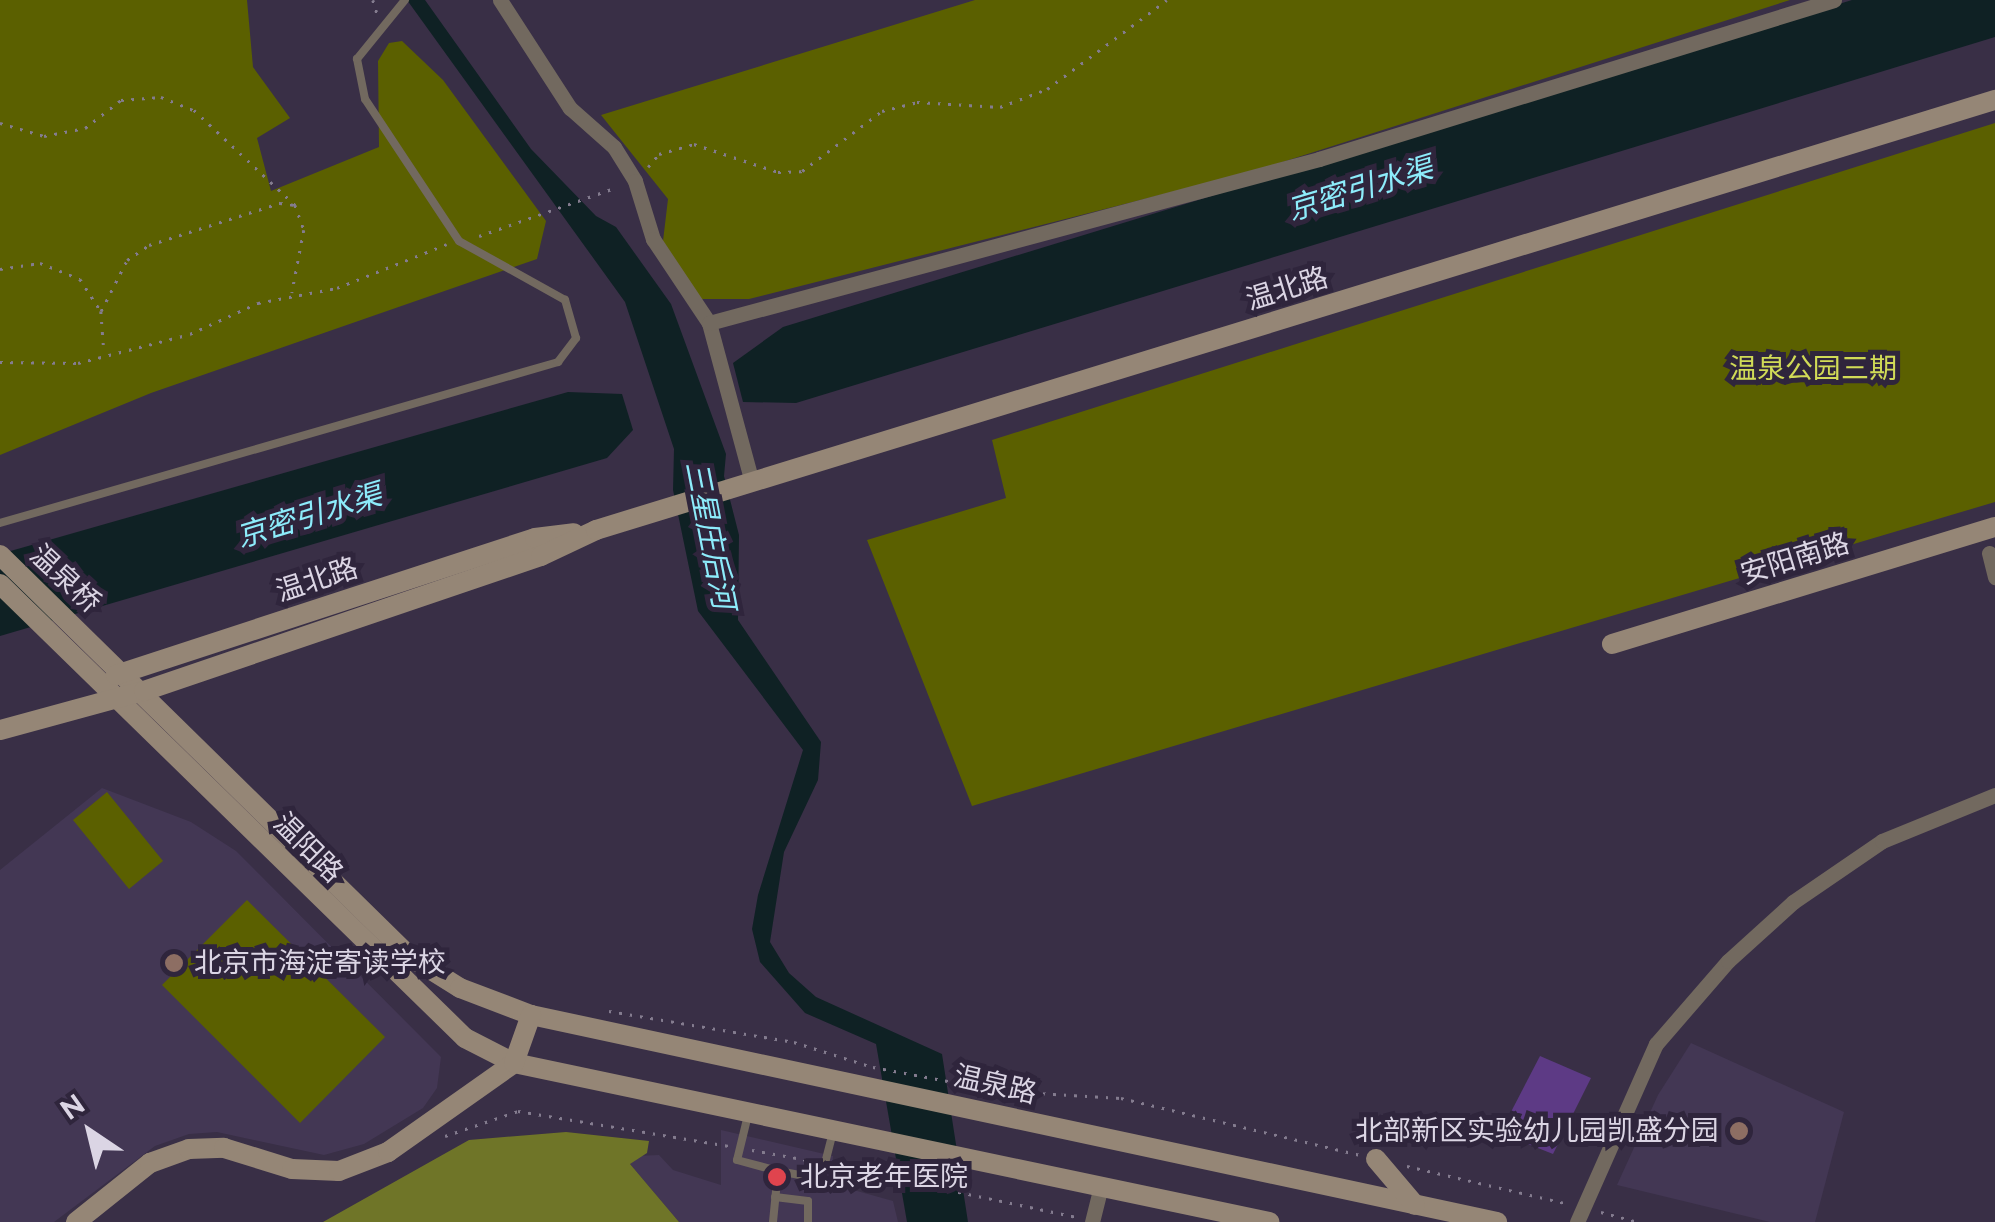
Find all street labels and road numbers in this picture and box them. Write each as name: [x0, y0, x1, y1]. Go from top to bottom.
street label: 温北路: [1242, 261, 1332, 317]
street label: 安阳南路: [1737, 527, 1853, 591]
street label: 温泉桥: [23, 538, 107, 620]
street label: 温北路: [272, 551, 362, 609]
street label: 温阳路: [266, 806, 350, 890]
street label: 温泉路: [950, 1059, 1040, 1111]

